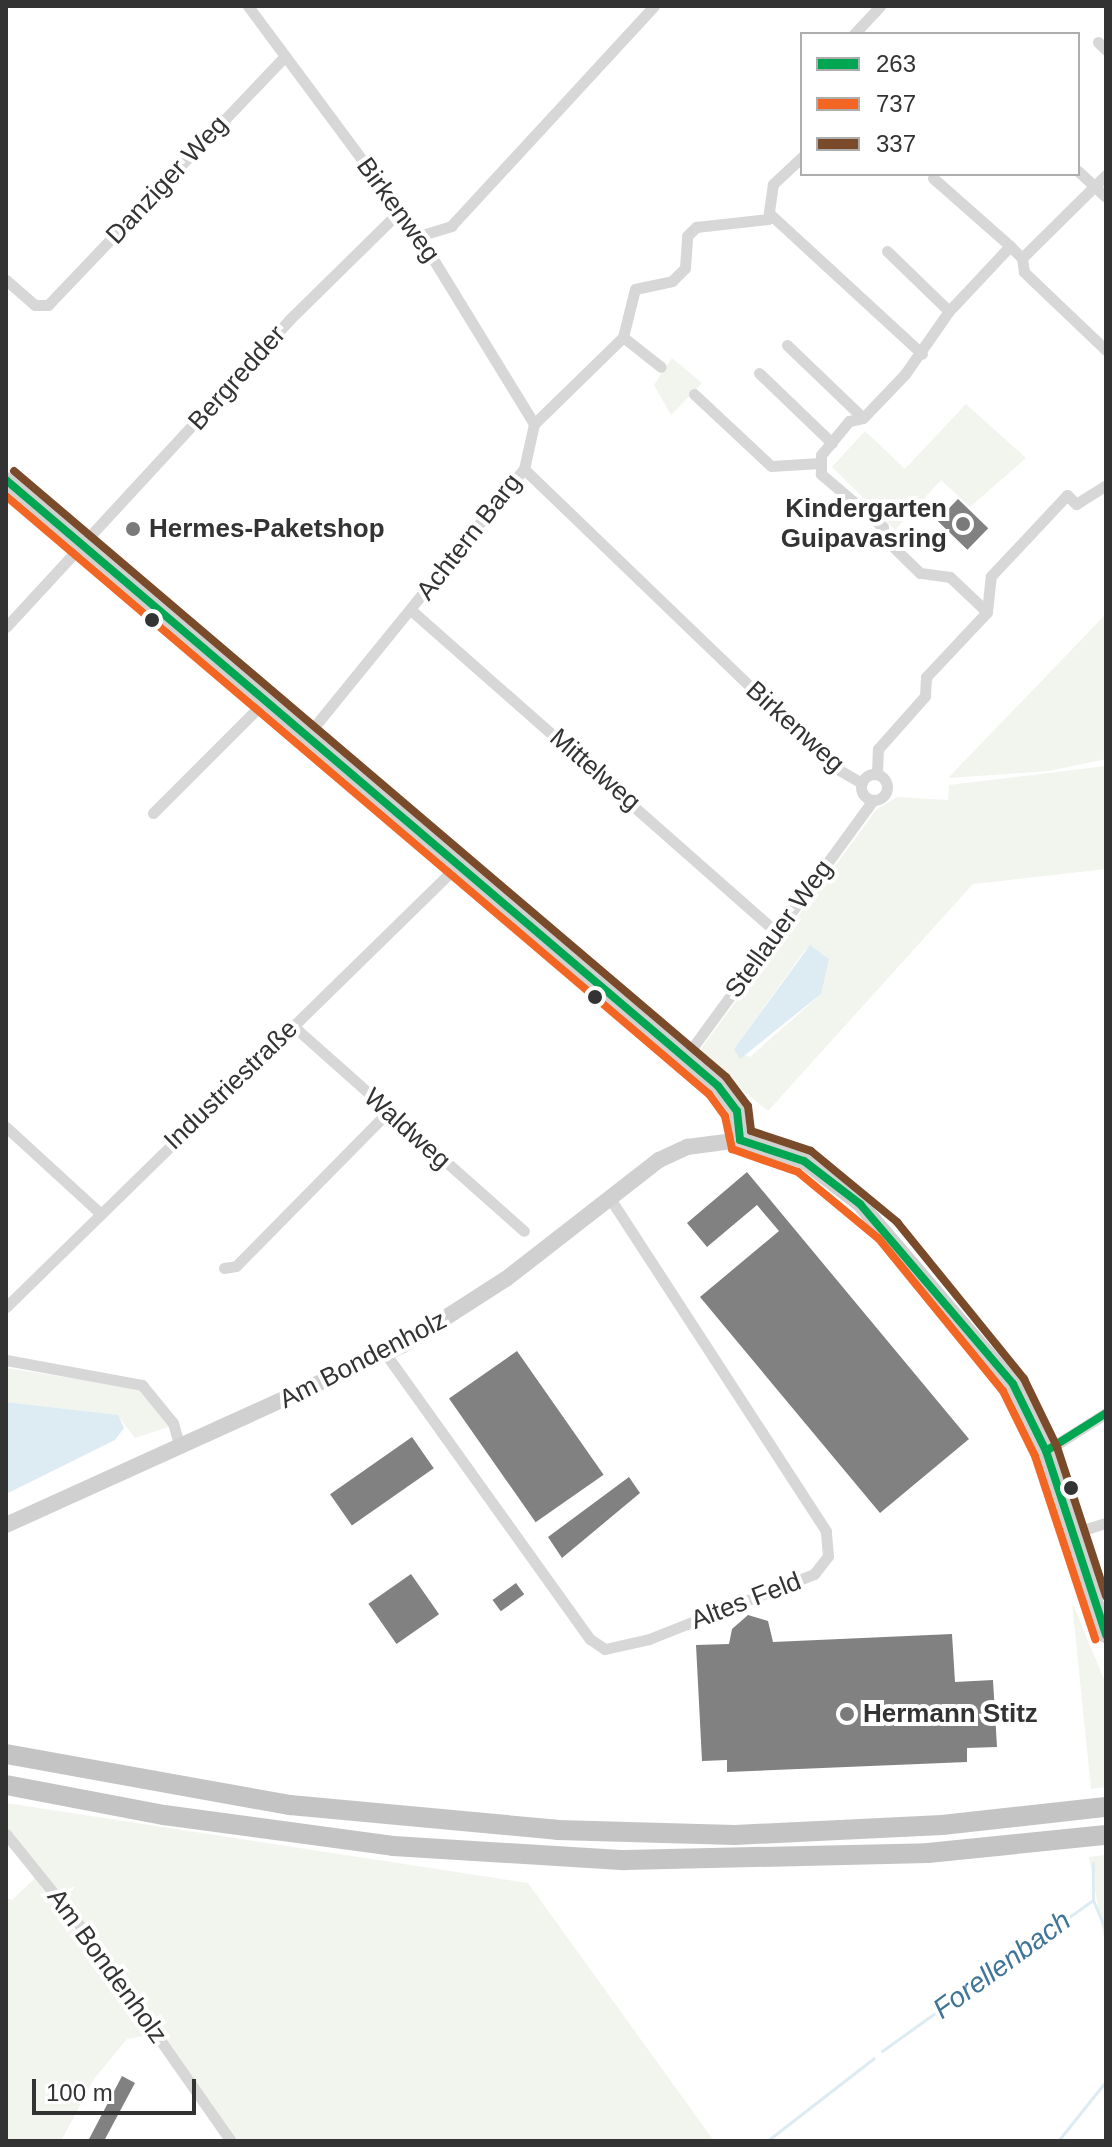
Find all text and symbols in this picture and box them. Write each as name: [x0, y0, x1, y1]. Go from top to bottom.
legend: [800, 32, 1080, 176]
text: 263: [876, 50, 916, 77]
text: 737: [876, 90, 916, 117]
street label: Danziger Weg: [100, 109, 234, 251]
text: 337: [876, 130, 916, 157]
street label: Birkenweg: [350, 152, 446, 268]
street label: Bergredder: [182, 319, 292, 437]
street label: Achtern Barg: [410, 468, 528, 606]
place label: Kindergarten Guipavasring: [781, 493, 947, 554]
place label: Hermes-Paketshop: [149, 513, 385, 545]
marker: Kindergarten Guipavasring: [954, 515, 972, 533]
marker: Hermes-Paketshop: [124, 520, 142, 538]
unlabelled marker: [144, 612, 160, 628]
street label: Birkenweg: [739, 675, 851, 779]
street label: Mittelweg: [543, 722, 647, 818]
street label: Stellauer Weg: [719, 854, 839, 1004]
unlabelled marker: [587, 989, 603, 1005]
street label: Industriestraße: [158, 1014, 304, 1156]
street label: Waldweg: [357, 1082, 457, 1176]
street label: Am Bondenholz: [274, 1304, 452, 1416]
unlabelled marker: [1063, 1480, 1079, 1496]
street label: Altes Feld: [686, 1566, 806, 1636]
place label: Hermann Stitz: [863, 1698, 1038, 1730]
marker: Hermann Stitz: [838, 1705, 856, 1723]
street label: Am Bondenholz: [40, 1883, 174, 2049]
water label: Forellenbach: [927, 1904, 1077, 2026]
scale bar: [36, 2063, 200, 2113]
text: 100 m: [46, 2079, 113, 2106]

